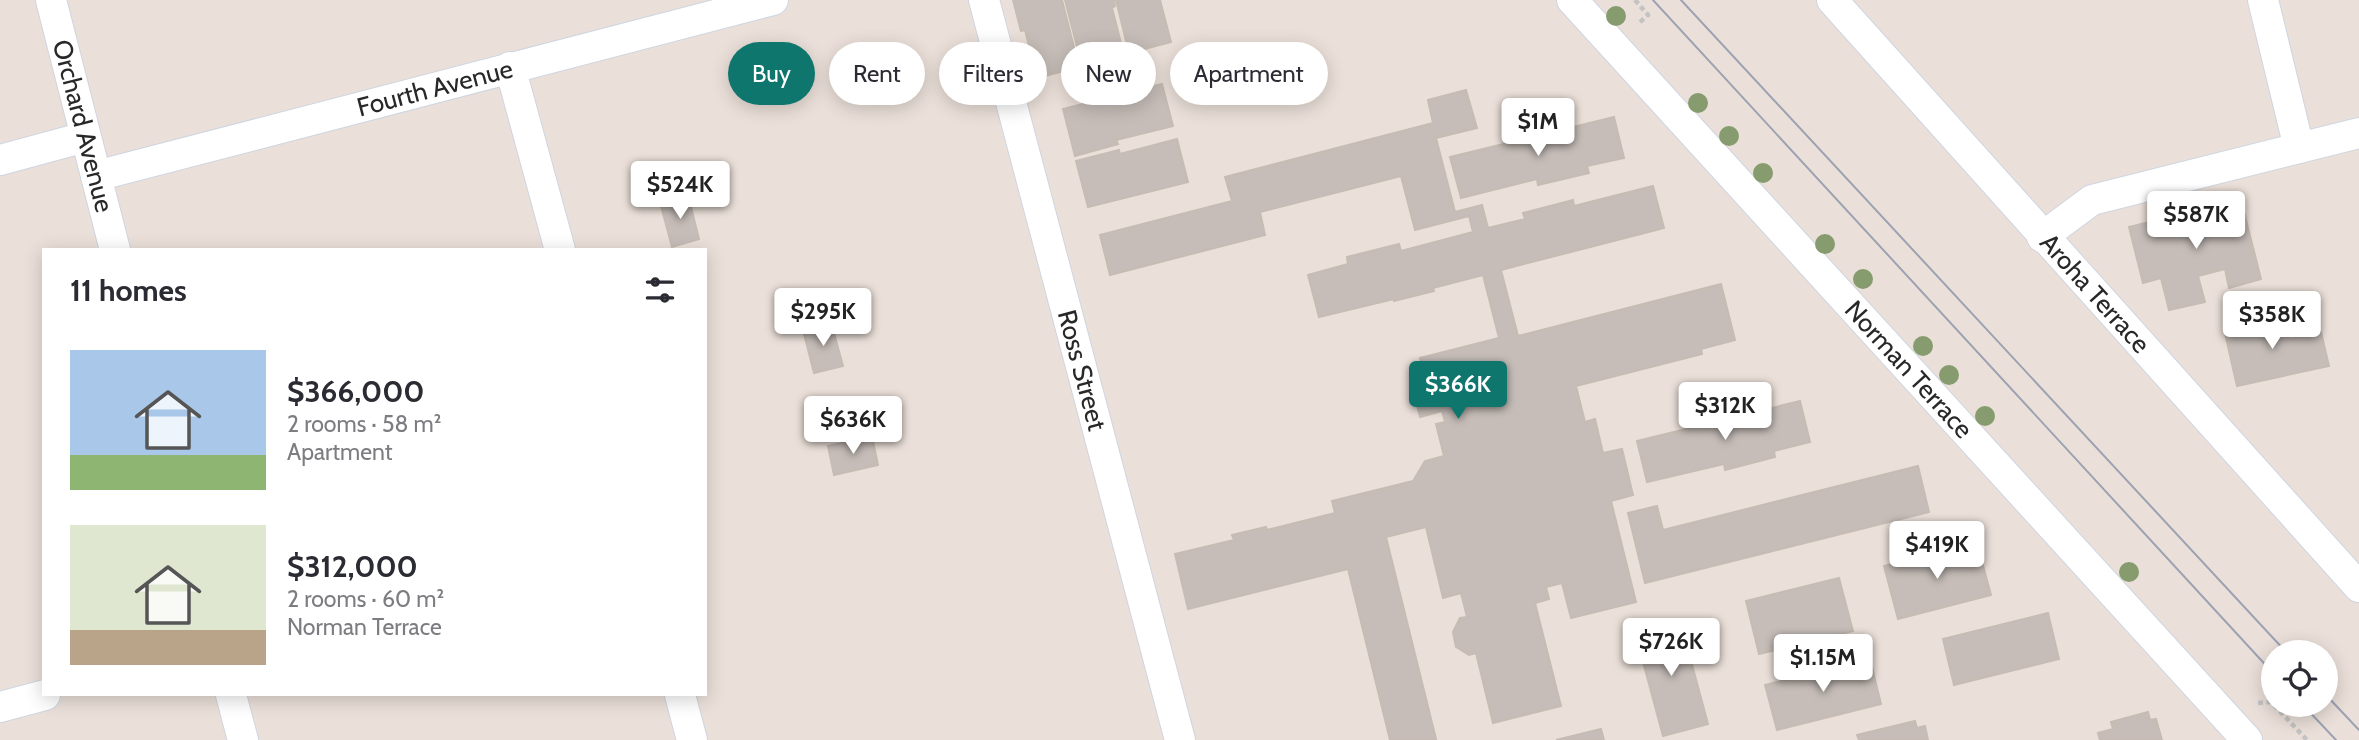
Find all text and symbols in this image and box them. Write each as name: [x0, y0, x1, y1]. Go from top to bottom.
street label: Orchard Avenue: [46, 36, 121, 216]
chip: Buy: [728, 42, 815, 105]
chip: Rent: [829, 42, 925, 105]
chip: Filters: [939, 42, 1047, 105]
chip: New: [1061, 42, 1156, 105]
chip: Apartment: [1170, 42, 1328, 105]
street label: Fourth Avenue: [353, 52, 516, 124]
pin: $1M: [1504, 99, 1572, 158]
text: $1M: [1518, 107, 1559, 135]
pin: $524K: [631, 162, 729, 221]
text: $524K: [647, 170, 713, 198]
pin: $587K: [2147, 191, 2245, 251]
text: $587K: [2163, 200, 2229, 228]
street label: Aroha Terrace: [2033, 227, 2157, 359]
icon: filters: [641, 271, 679, 309]
text: 11 homes: [70, 272, 187, 309]
pin: $295K: [774, 288, 872, 348]
pin: $358K: [2223, 292, 2321, 351]
street label: Norman Terrace: [1838, 294, 1980, 445]
text: $295K: [790, 297, 856, 325]
text: $358K: [2239, 300, 2305, 328]
street label: Ross Street: [1051, 306, 1113, 434]
pin: $366K: [1409, 362, 1507, 421]
text: $366K: [1425, 370, 1491, 398]
text: $366,000: [287, 373, 425, 410]
icon: home: [126, 378, 210, 462]
pin: $312K: [1676, 382, 1774, 442]
text: $312K: [1695, 391, 1755, 419]
pin: $636K: [804, 396, 902, 456]
text: $636K: [820, 405, 886, 433]
text: 2 rooms · 58 m²: [287, 410, 441, 438]
text: Apartment: [287, 438, 392, 466]
pin: $419K: [1888, 522, 1986, 581]
text: $419K: [1905, 530, 1969, 558]
text: $312,000: [287, 548, 418, 585]
icon: home: [126, 553, 210, 637]
text: 2 rooms · 60 m²: [287, 585, 444, 613]
text: Norman Terrace: [287, 613, 442, 641]
pin: $726K: [1622, 618, 1720, 678]
text: $726K: [1639, 627, 1703, 655]
pin: $1.15M: [1766, 634, 1880, 694]
map controls: [2261, 640, 2338, 717]
button: locate: [2261, 640, 2338, 717]
text: $1.15M: [1790, 643, 1856, 671]

